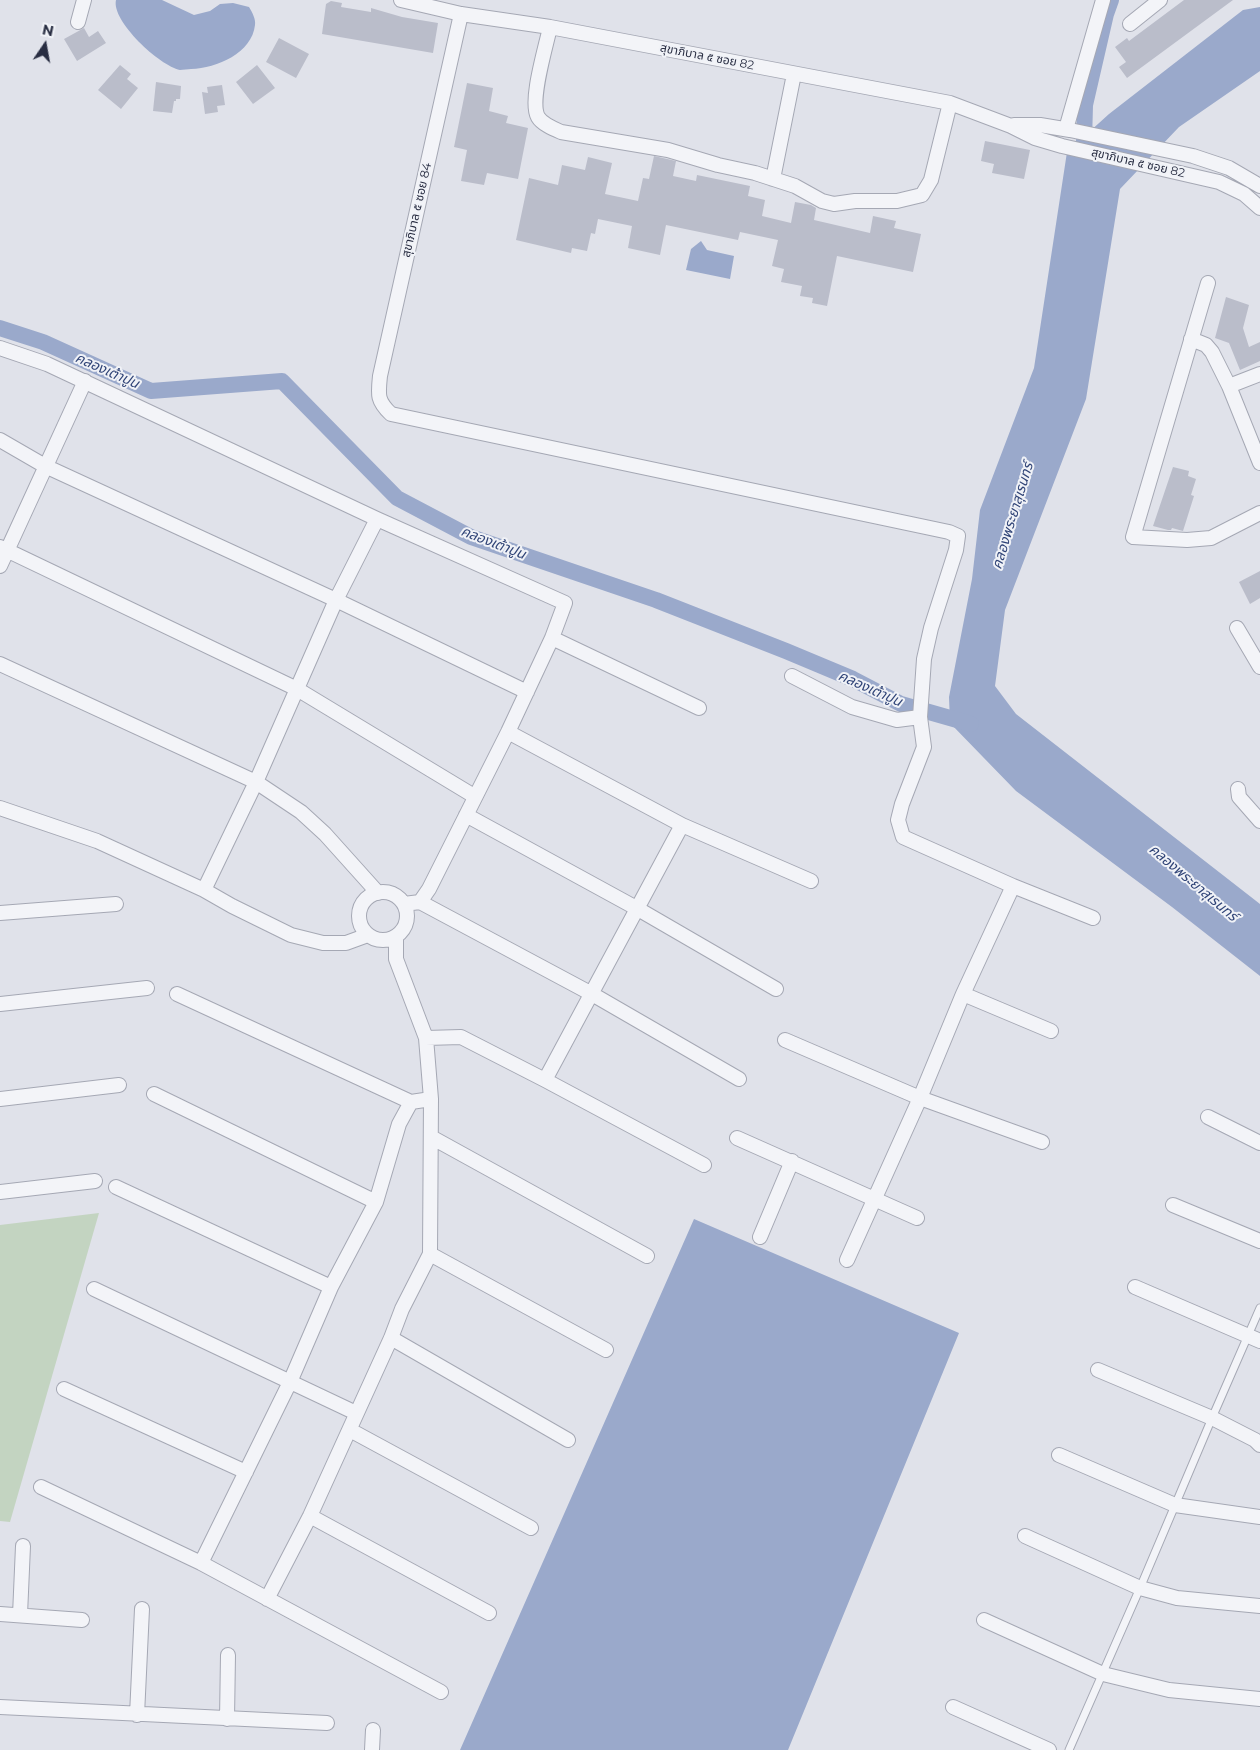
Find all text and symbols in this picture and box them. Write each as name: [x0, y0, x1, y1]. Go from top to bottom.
north arrow: [20, 20, 70, 70]
text: N: [41, 20, 56, 40]
street label: สุขาภิบาล ๕ ซอย 82: [659, 41, 755, 73]
street label: สุขาภิบาล ๕ ซอย 82: [1090, 145, 1186, 181]
street label: สุขาภิบาล ๕ ซอย 84: [399, 161, 435, 259]
water label: คลองเต้าปูน: [73, 350, 141, 392]
water label: คลองพระยาสุเรนทร์: [989, 461, 1037, 571]
water label: คลองเต้าปูน: [458, 523, 528, 563]
water label: คลองเต้าปูน: [836, 668, 904, 710]
water label: คลองพระยาสุเรนทร์: [1145, 841, 1241, 925]

